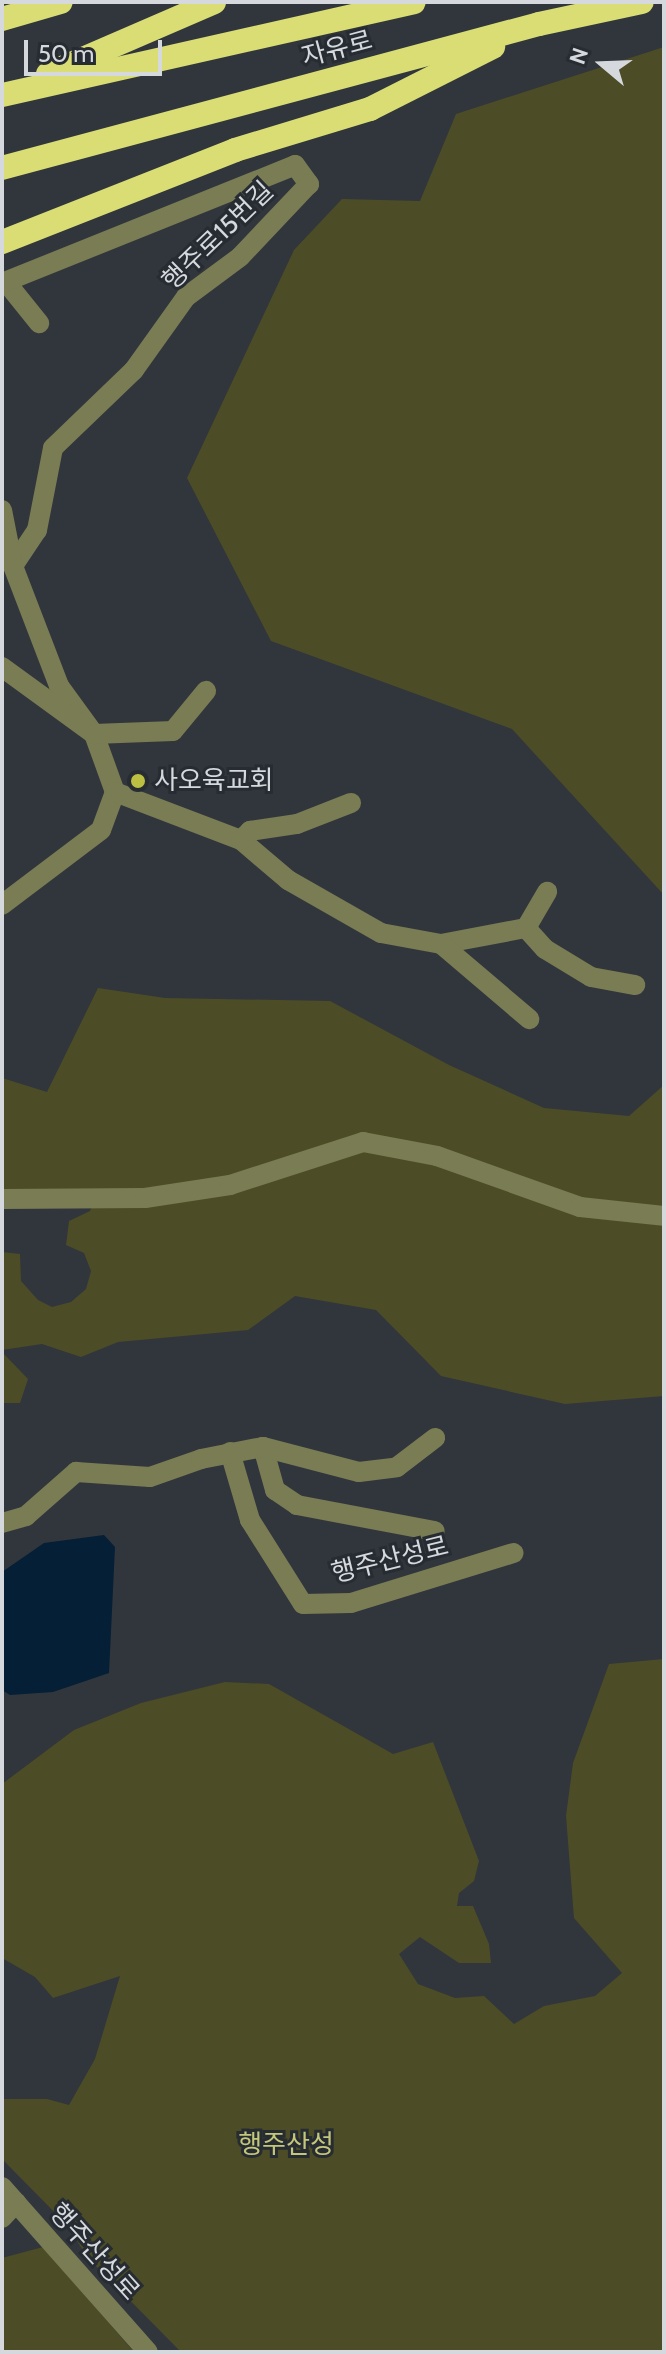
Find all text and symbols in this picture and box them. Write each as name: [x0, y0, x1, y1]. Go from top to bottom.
scale bar: [28, 24, 166, 74]
north arrow: [562, 24, 642, 104]
street label: 자유로: [298, 25, 376, 73]
text: 50 m: [38, 39, 94, 68]
text: N: [564, 44, 594, 68]
street label: 행주로15번길: [156, 175, 280, 297]
place label: 사오육교회: [154, 765, 274, 797]
marker: 사오육교회: [129, 772, 147, 790]
street label: 행주산성로: [328, 1530, 452, 1590]
park label: 행주산성: [238, 2129, 334, 2161]
street label: 행주산성로: [42, 2197, 146, 2307]

